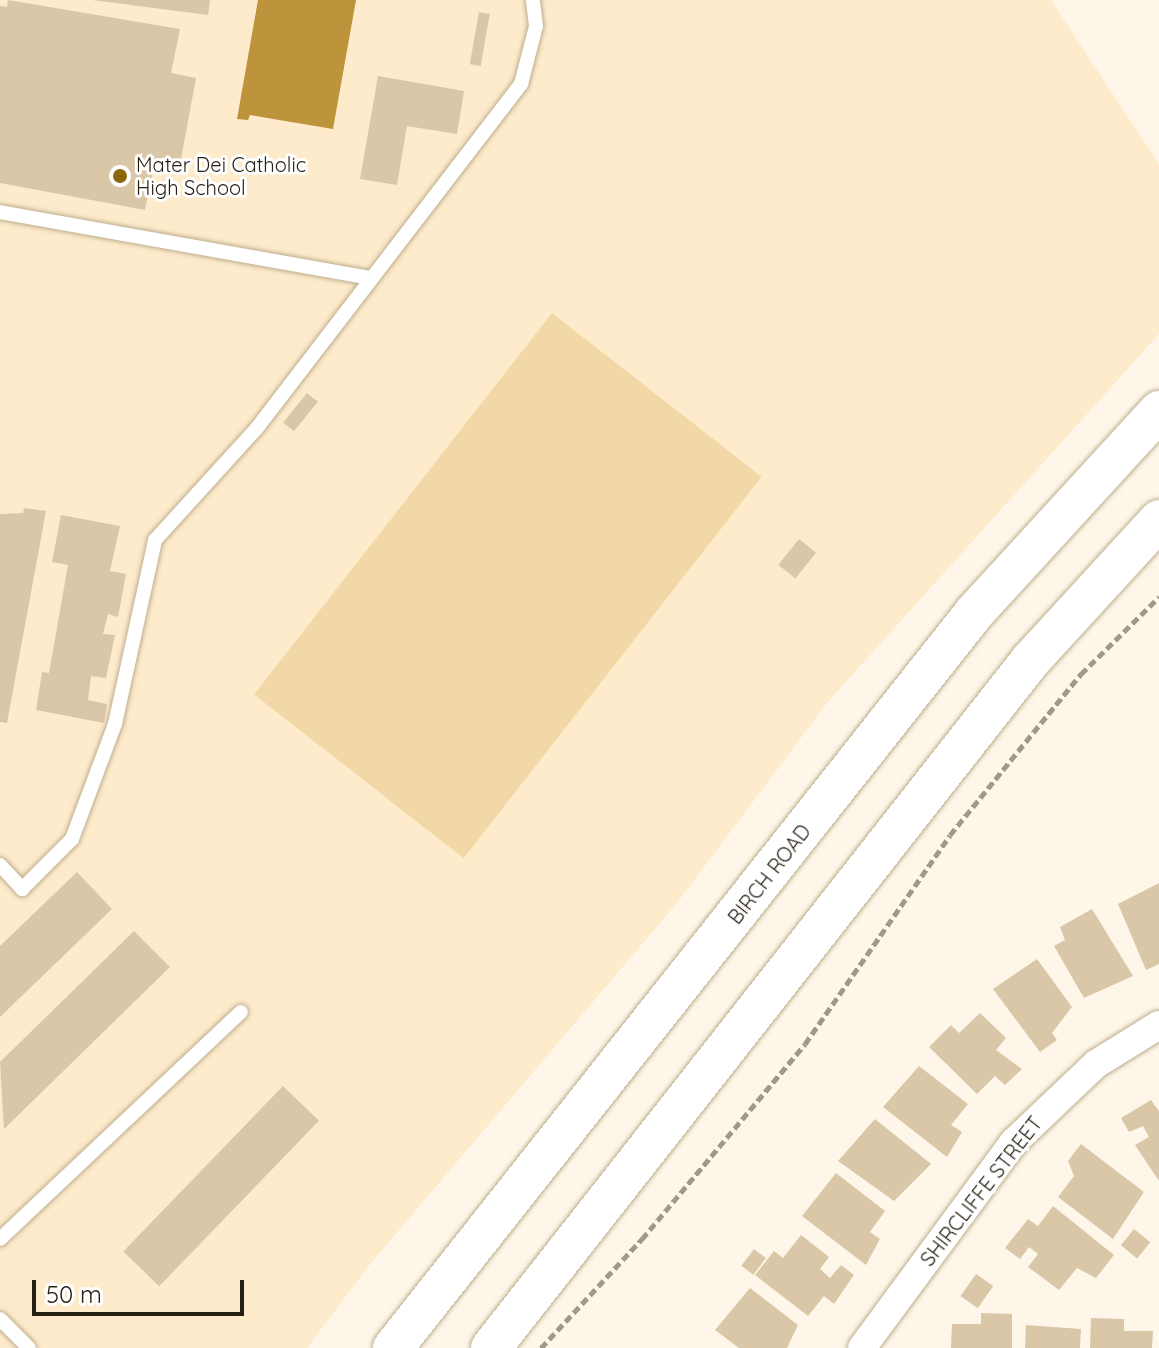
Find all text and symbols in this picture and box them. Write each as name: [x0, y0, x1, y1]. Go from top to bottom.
place label: Mater Dei Catholic High School: [136, 152, 306, 199]
marker: Mater Dei Catholic High School: [111, 167, 129, 185]
street label: BIRCH ROAD: [723, 819, 815, 929]
street label: SHIRCLIFFE STREET: [915, 1111, 1047, 1271]
scale bar: [36, 1264, 248, 1314]
text: 50 m: [46, 1279, 102, 1309]

